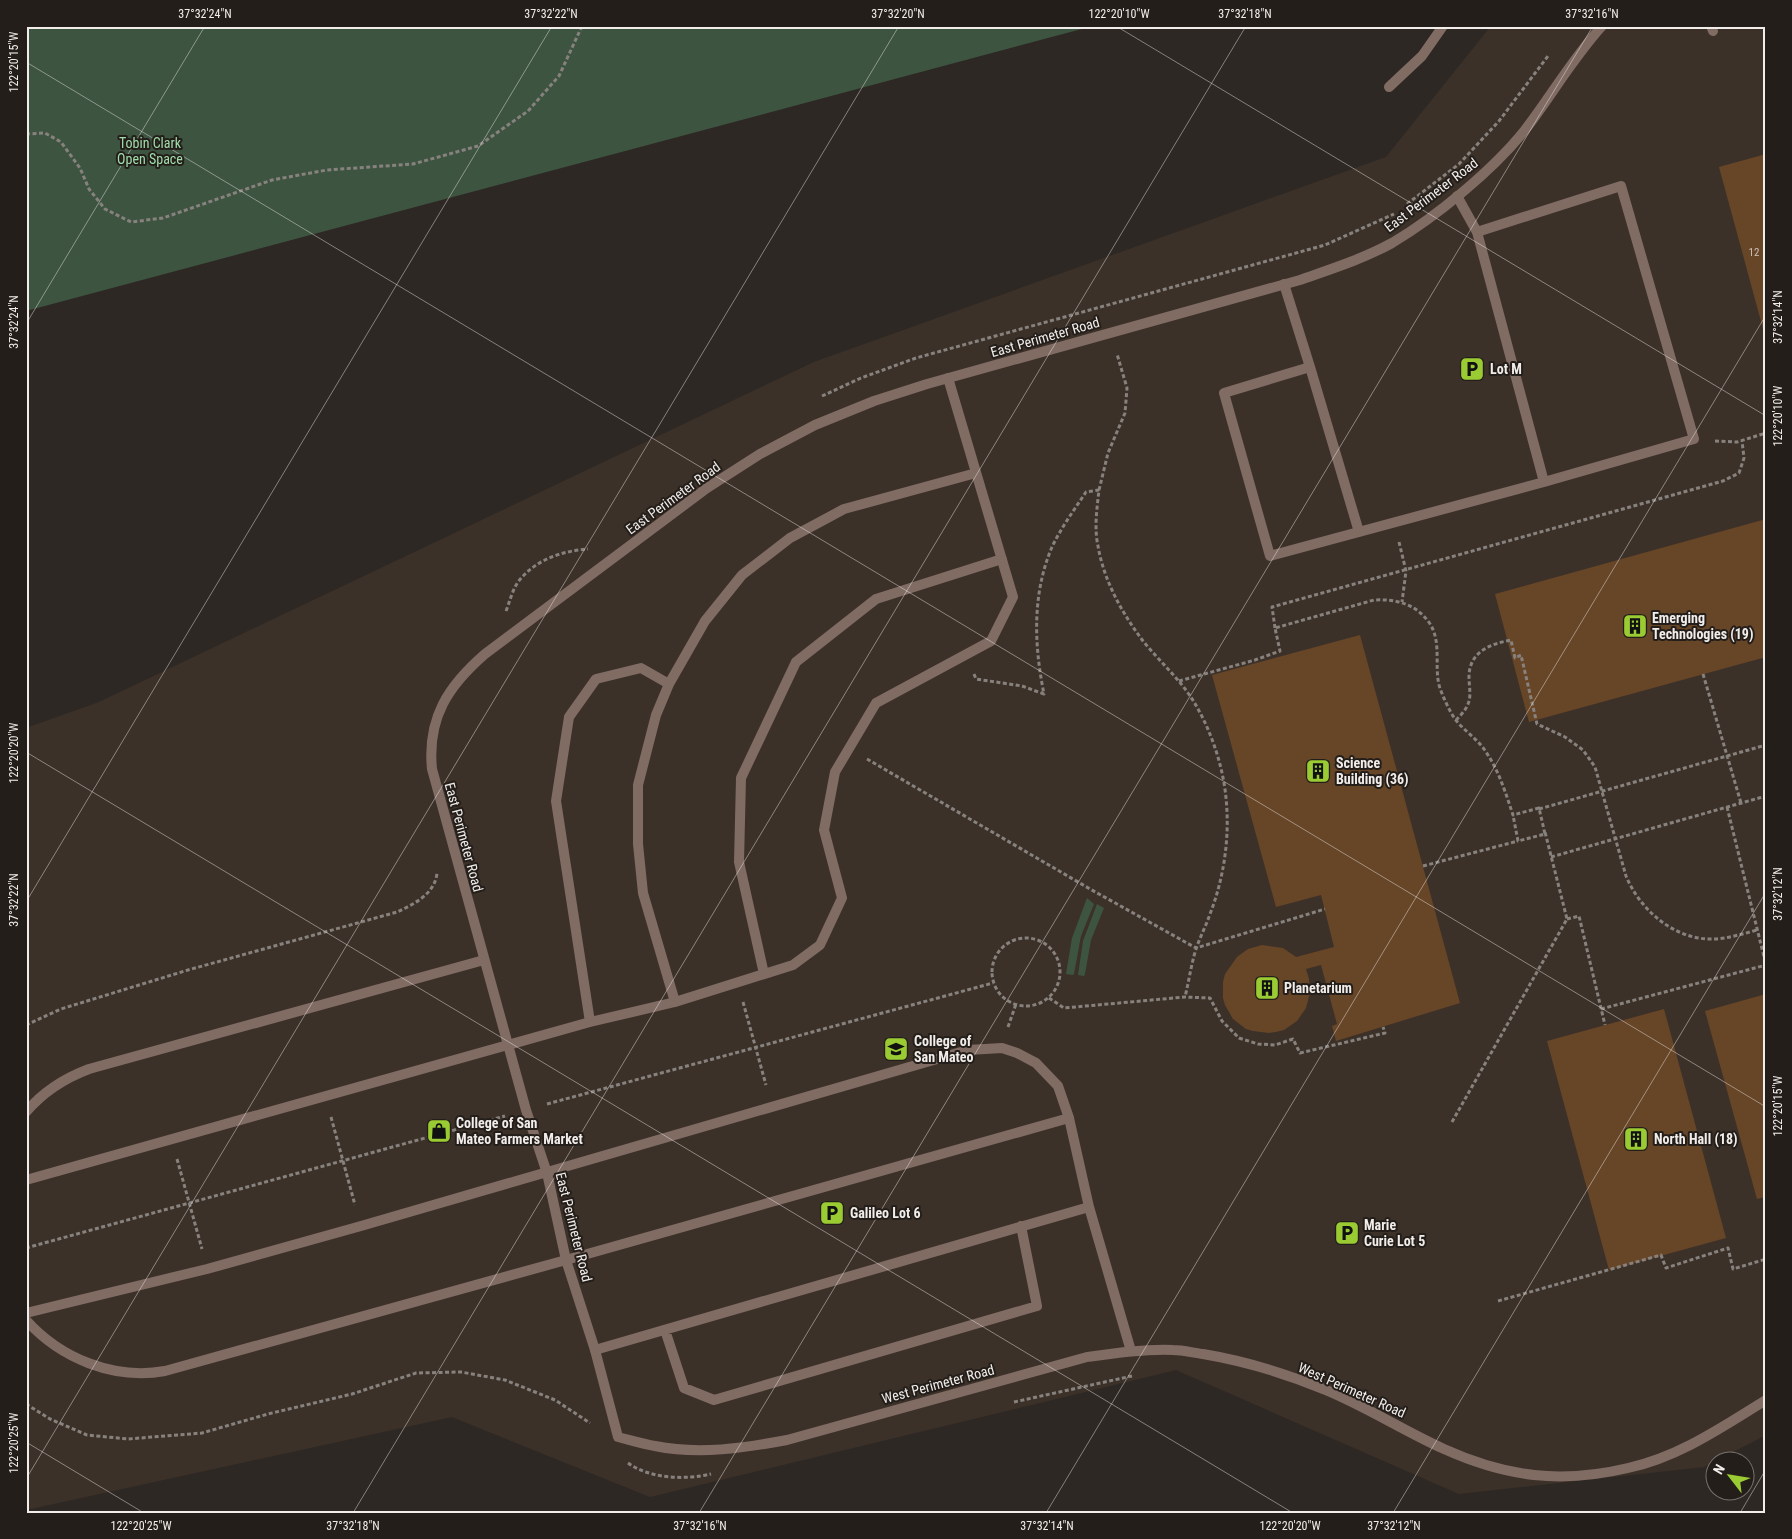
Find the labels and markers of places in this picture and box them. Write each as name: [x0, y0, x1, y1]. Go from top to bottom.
parking icon: Lot M: [1459, 356, 1485, 382]
place label: Lot M: [1490, 361, 1522, 377]
place label: Emerging Technologies (19): [1652, 610, 1753, 643]
building icon: Emerging Technologies (19): [1622, 613, 1648, 639]
place label: Science Building (36): [1336, 755, 1409, 788]
building icon: Science Building (36): [1305, 758, 1331, 784]
building icon: Planetarium: [1254, 975, 1280, 1001]
place label: Planetarium: [1284, 980, 1352, 996]
place label: College of San Mateo: [914, 1033, 973, 1065]
school or university icon: College of San Mateo: [883, 1036, 909, 1062]
place label: College of San Mateo Farmers Market: [456, 1115, 583, 1147]
shop icon: College of San Mateo Farmers Market: [426, 1118, 452, 1144]
building icon: North Hall (18): [1623, 1126, 1649, 1152]
place label: North Hall (18): [1654, 1131, 1738, 1148]
parking icon: Galileo Lot 6: [819, 1200, 845, 1226]
place label: Galileo Lot 6: [850, 1205, 921, 1221]
place label: Marie Curie Lot 5: [1364, 1217, 1425, 1249]
parking icon: Marie Curie Lot 5: [1334, 1220, 1360, 1246]

